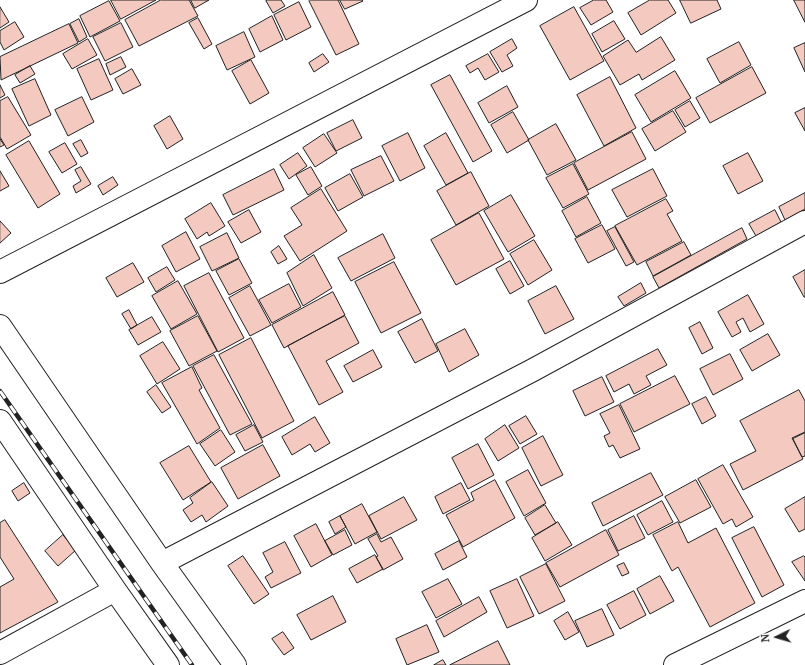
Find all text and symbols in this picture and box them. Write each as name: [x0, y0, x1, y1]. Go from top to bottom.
north arrow: [757, 617, 797, 657]
text: N: [758, 633, 772, 643]

